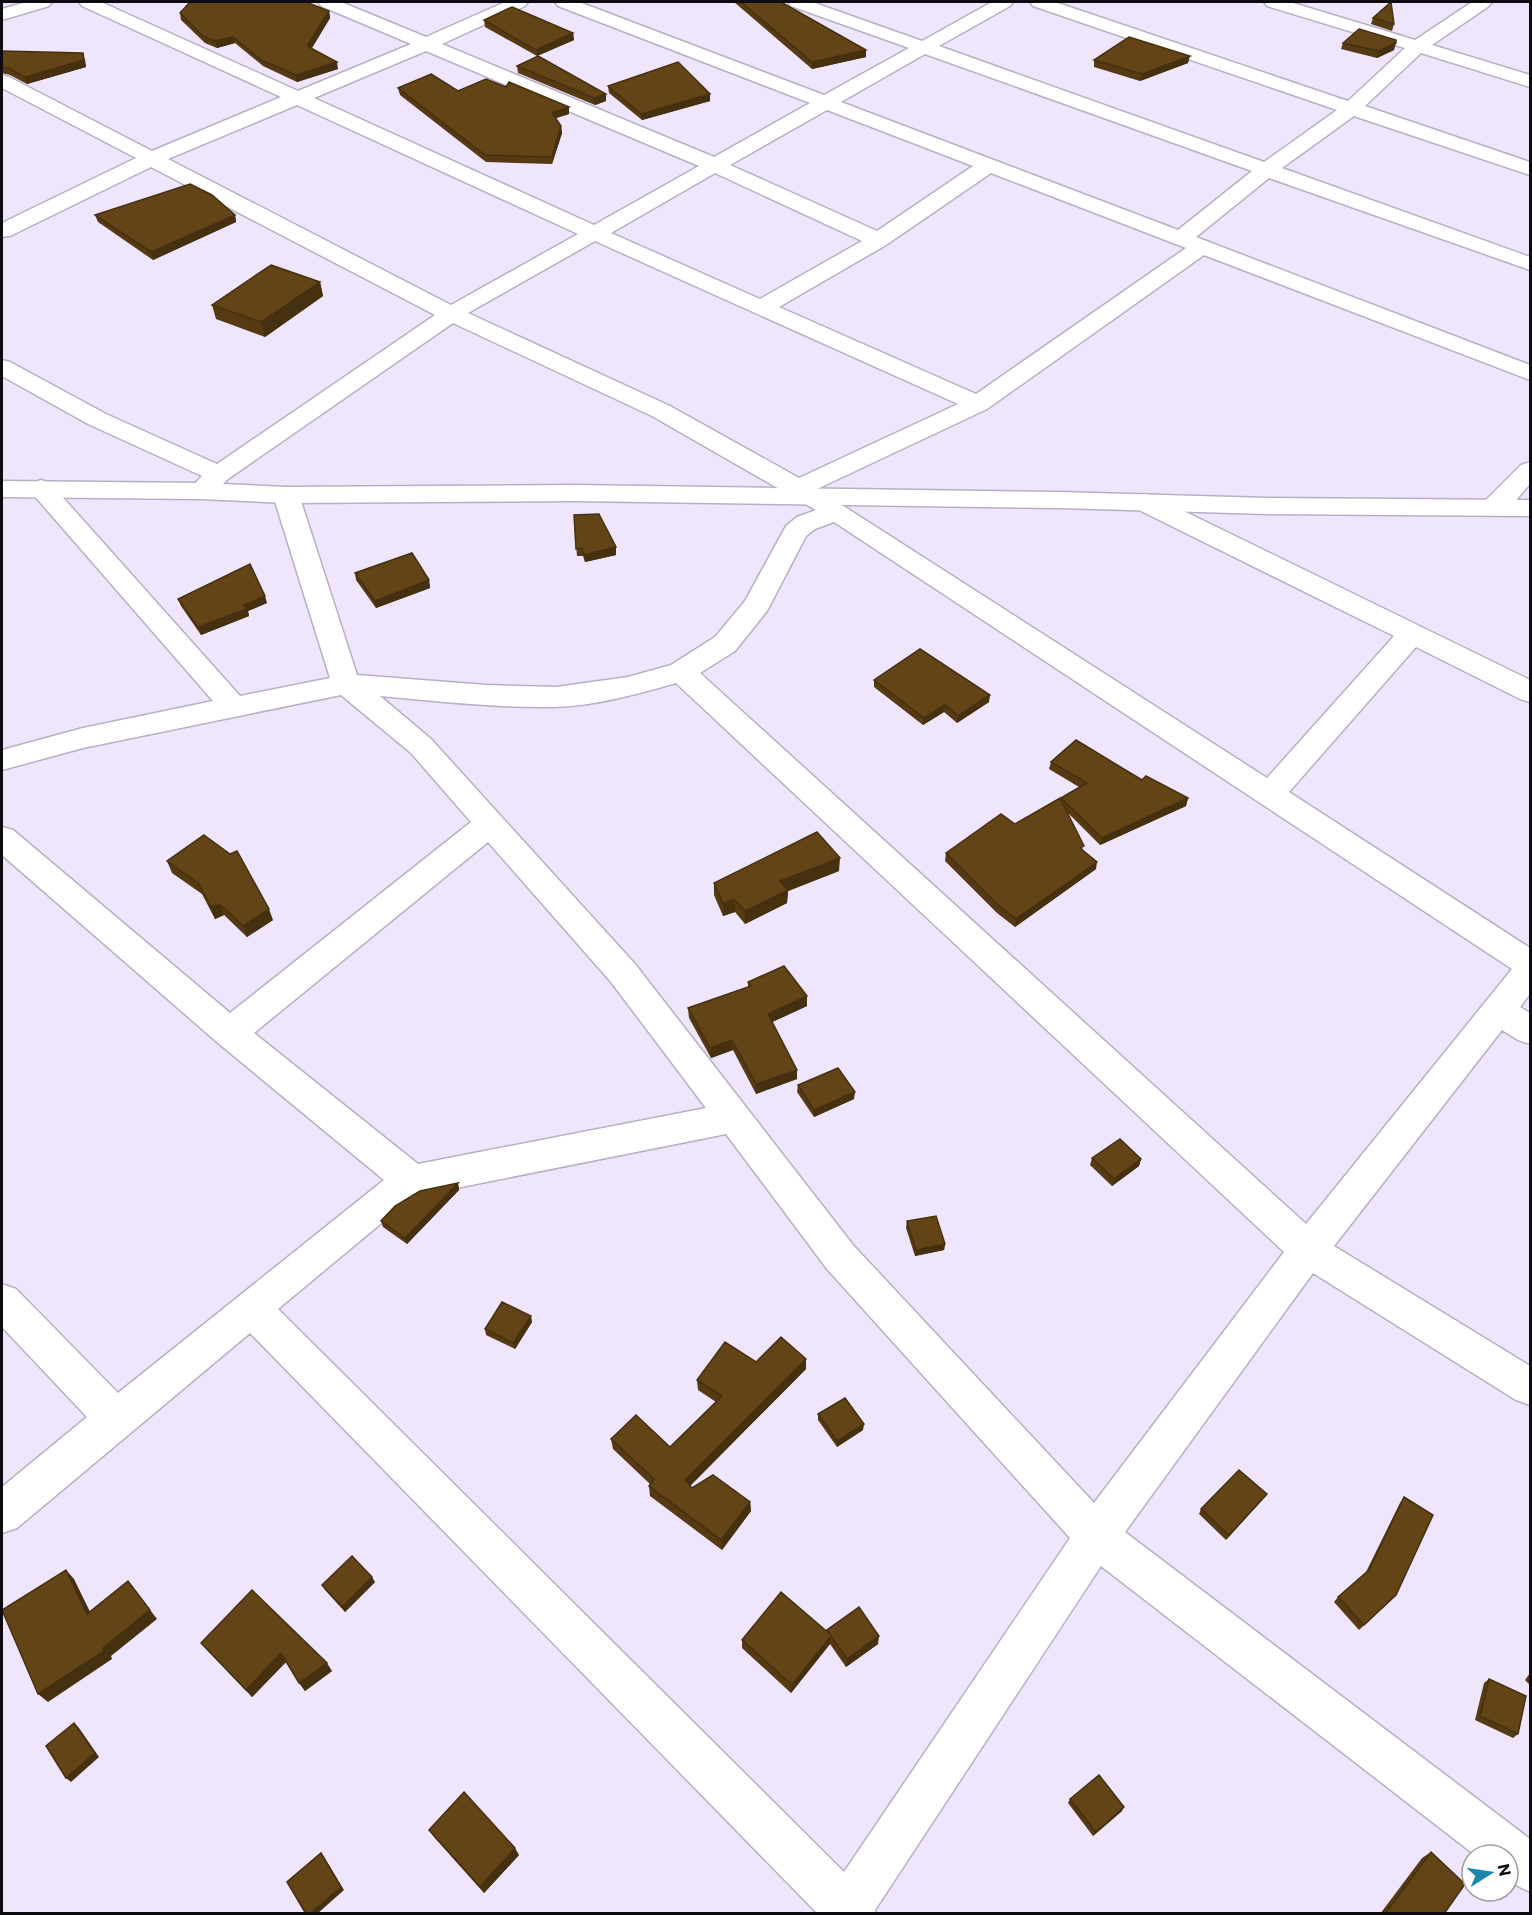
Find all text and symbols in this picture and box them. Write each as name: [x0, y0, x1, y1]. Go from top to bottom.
north arrow: [1460, 1843, 1520, 1903]
text: N: [1495, 1862, 1516, 1878]

